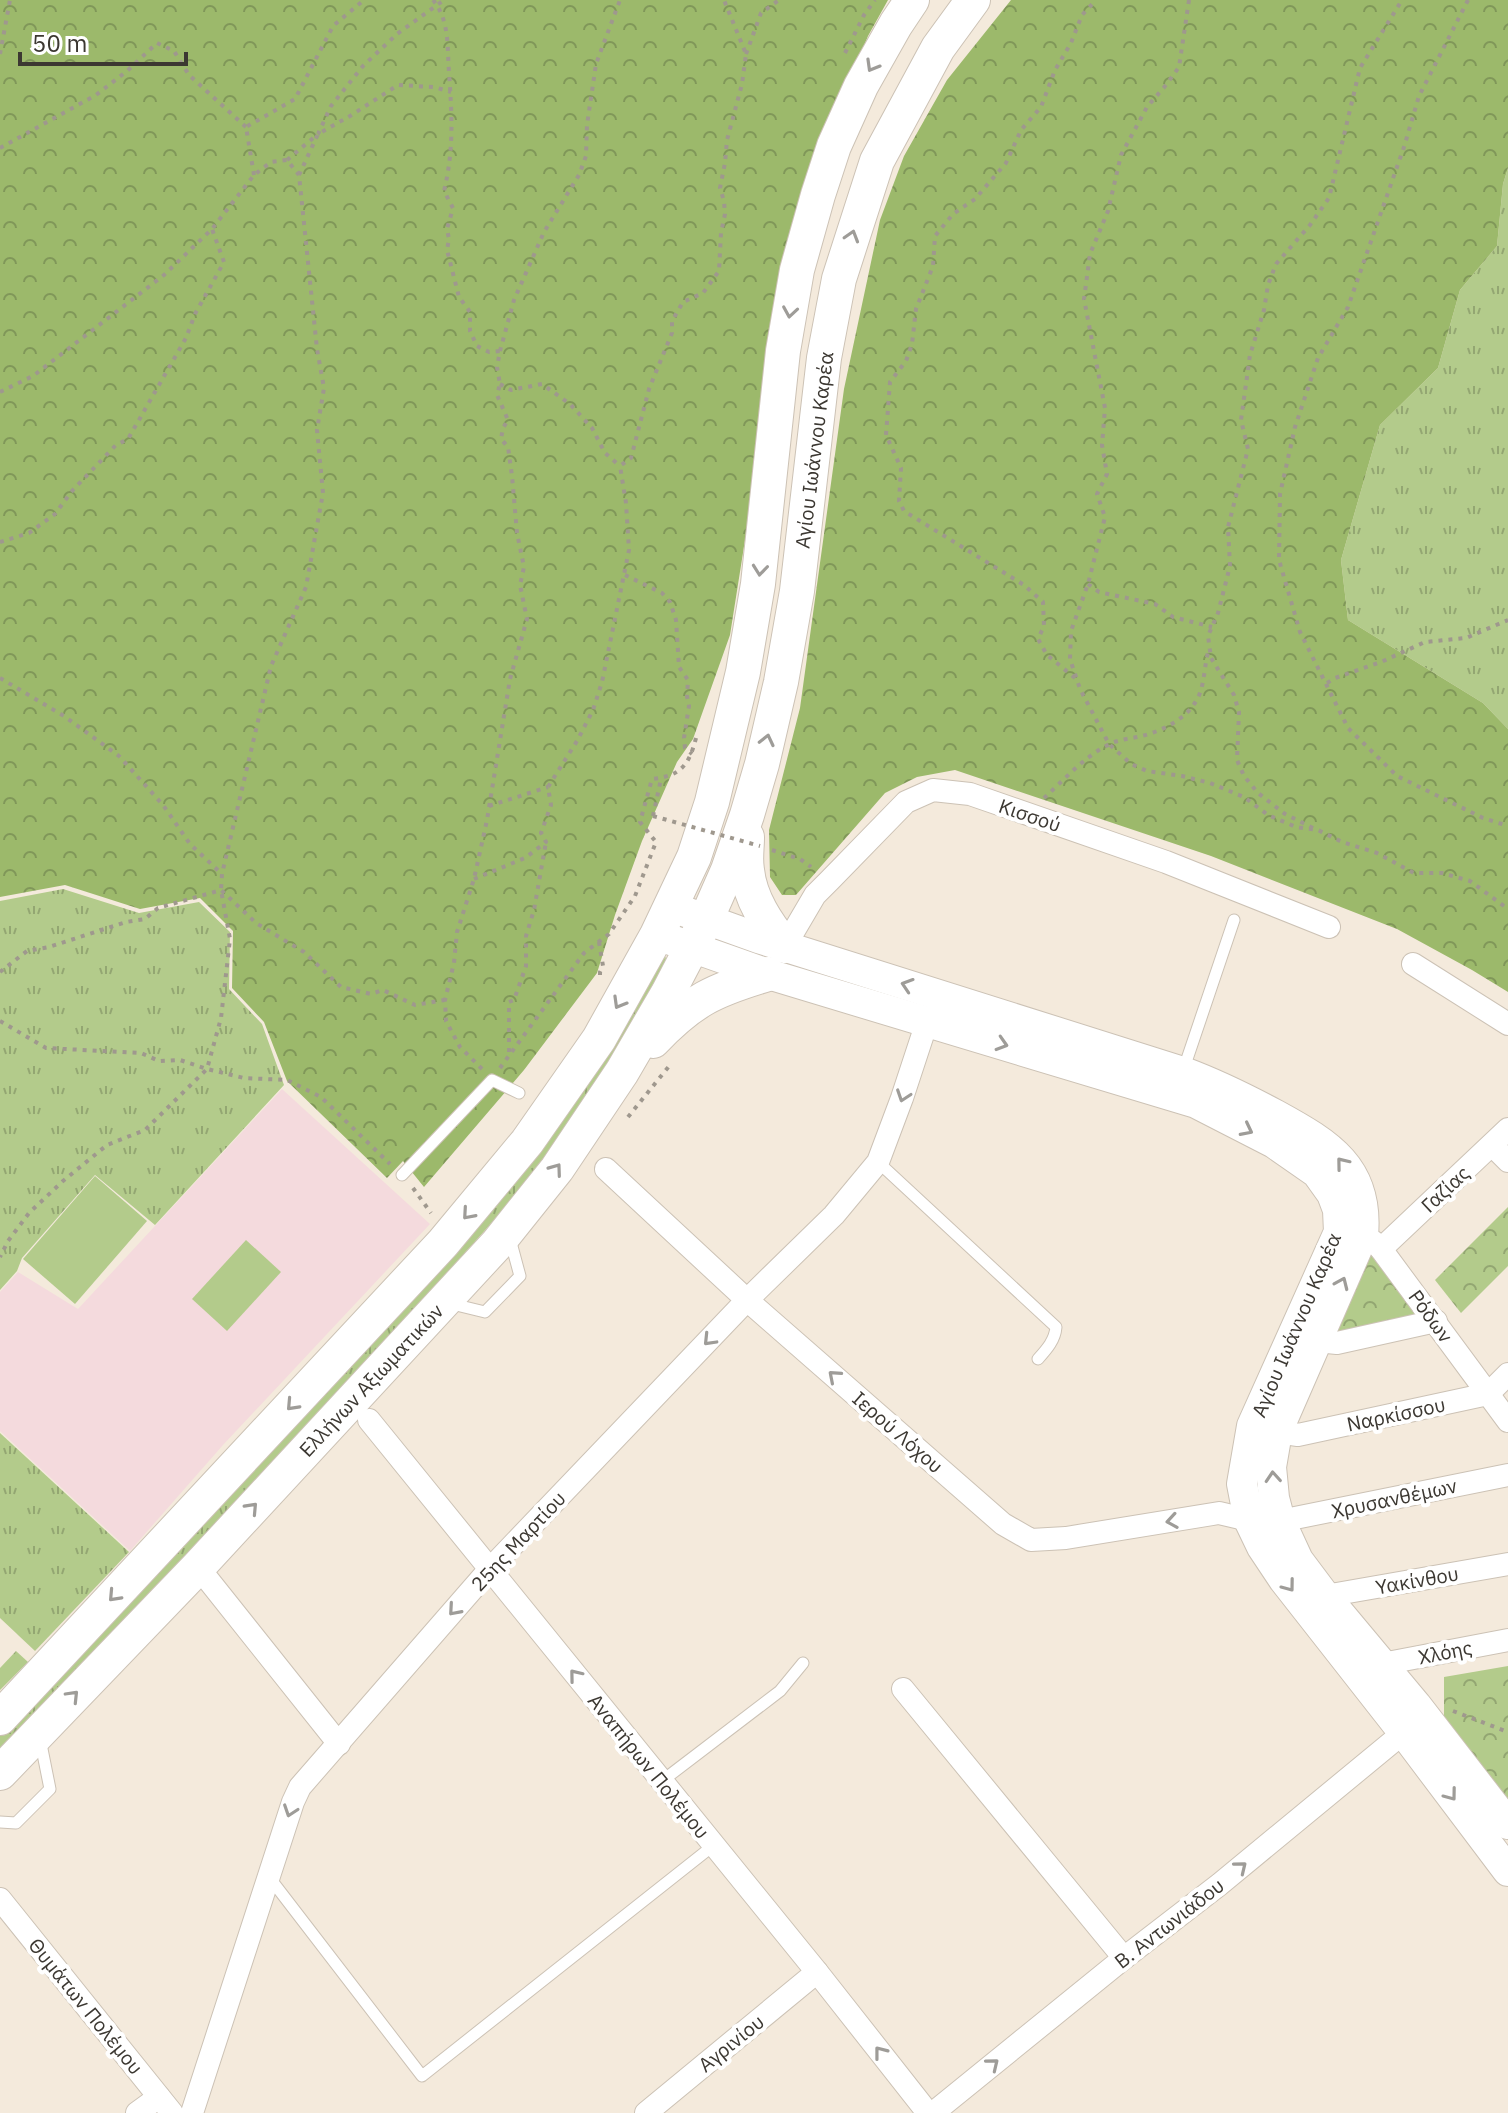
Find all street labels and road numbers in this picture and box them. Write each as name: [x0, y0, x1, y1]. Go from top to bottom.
street label: Αγίου Ιωάννου Καρέα: [789, 350, 839, 550]
street label: Κισσού: [995, 792, 1065, 838]
street label: Γαζίας: [1415, 1160, 1475, 1218]
street label: Αγίου Ιωάννου Καρέα: [1245, 1228, 1347, 1421]
street label: Ρόδων: [1403, 1284, 1459, 1348]
street label: Ελλήνων Αξιωματικών: [293, 1298, 449, 1462]
street label: Ιερού Λόχου: [847, 1385, 949, 1479]
street label: Ναρκίσσου: [1344, 1390, 1448, 1438]
street label: Χρυσανθέμων: [1329, 1472, 1459, 1524]
street label: 25ης Μαρτίου: [465, 1485, 571, 1597]
street label: Υακίνθου: [1373, 1559, 1461, 1601]
street label: Χλόης: [1416, 1634, 1474, 1670]
street label: Αναπήρων Πολέμου: [582, 1688, 716, 1844]
street label: Β. Αντωνιάδου: [1109, 1872, 1229, 1974]
street label: Θυµάτων Πολέµου: [23, 1932, 149, 2080]
street label: Αγρινίου: [692, 2008, 770, 2078]

